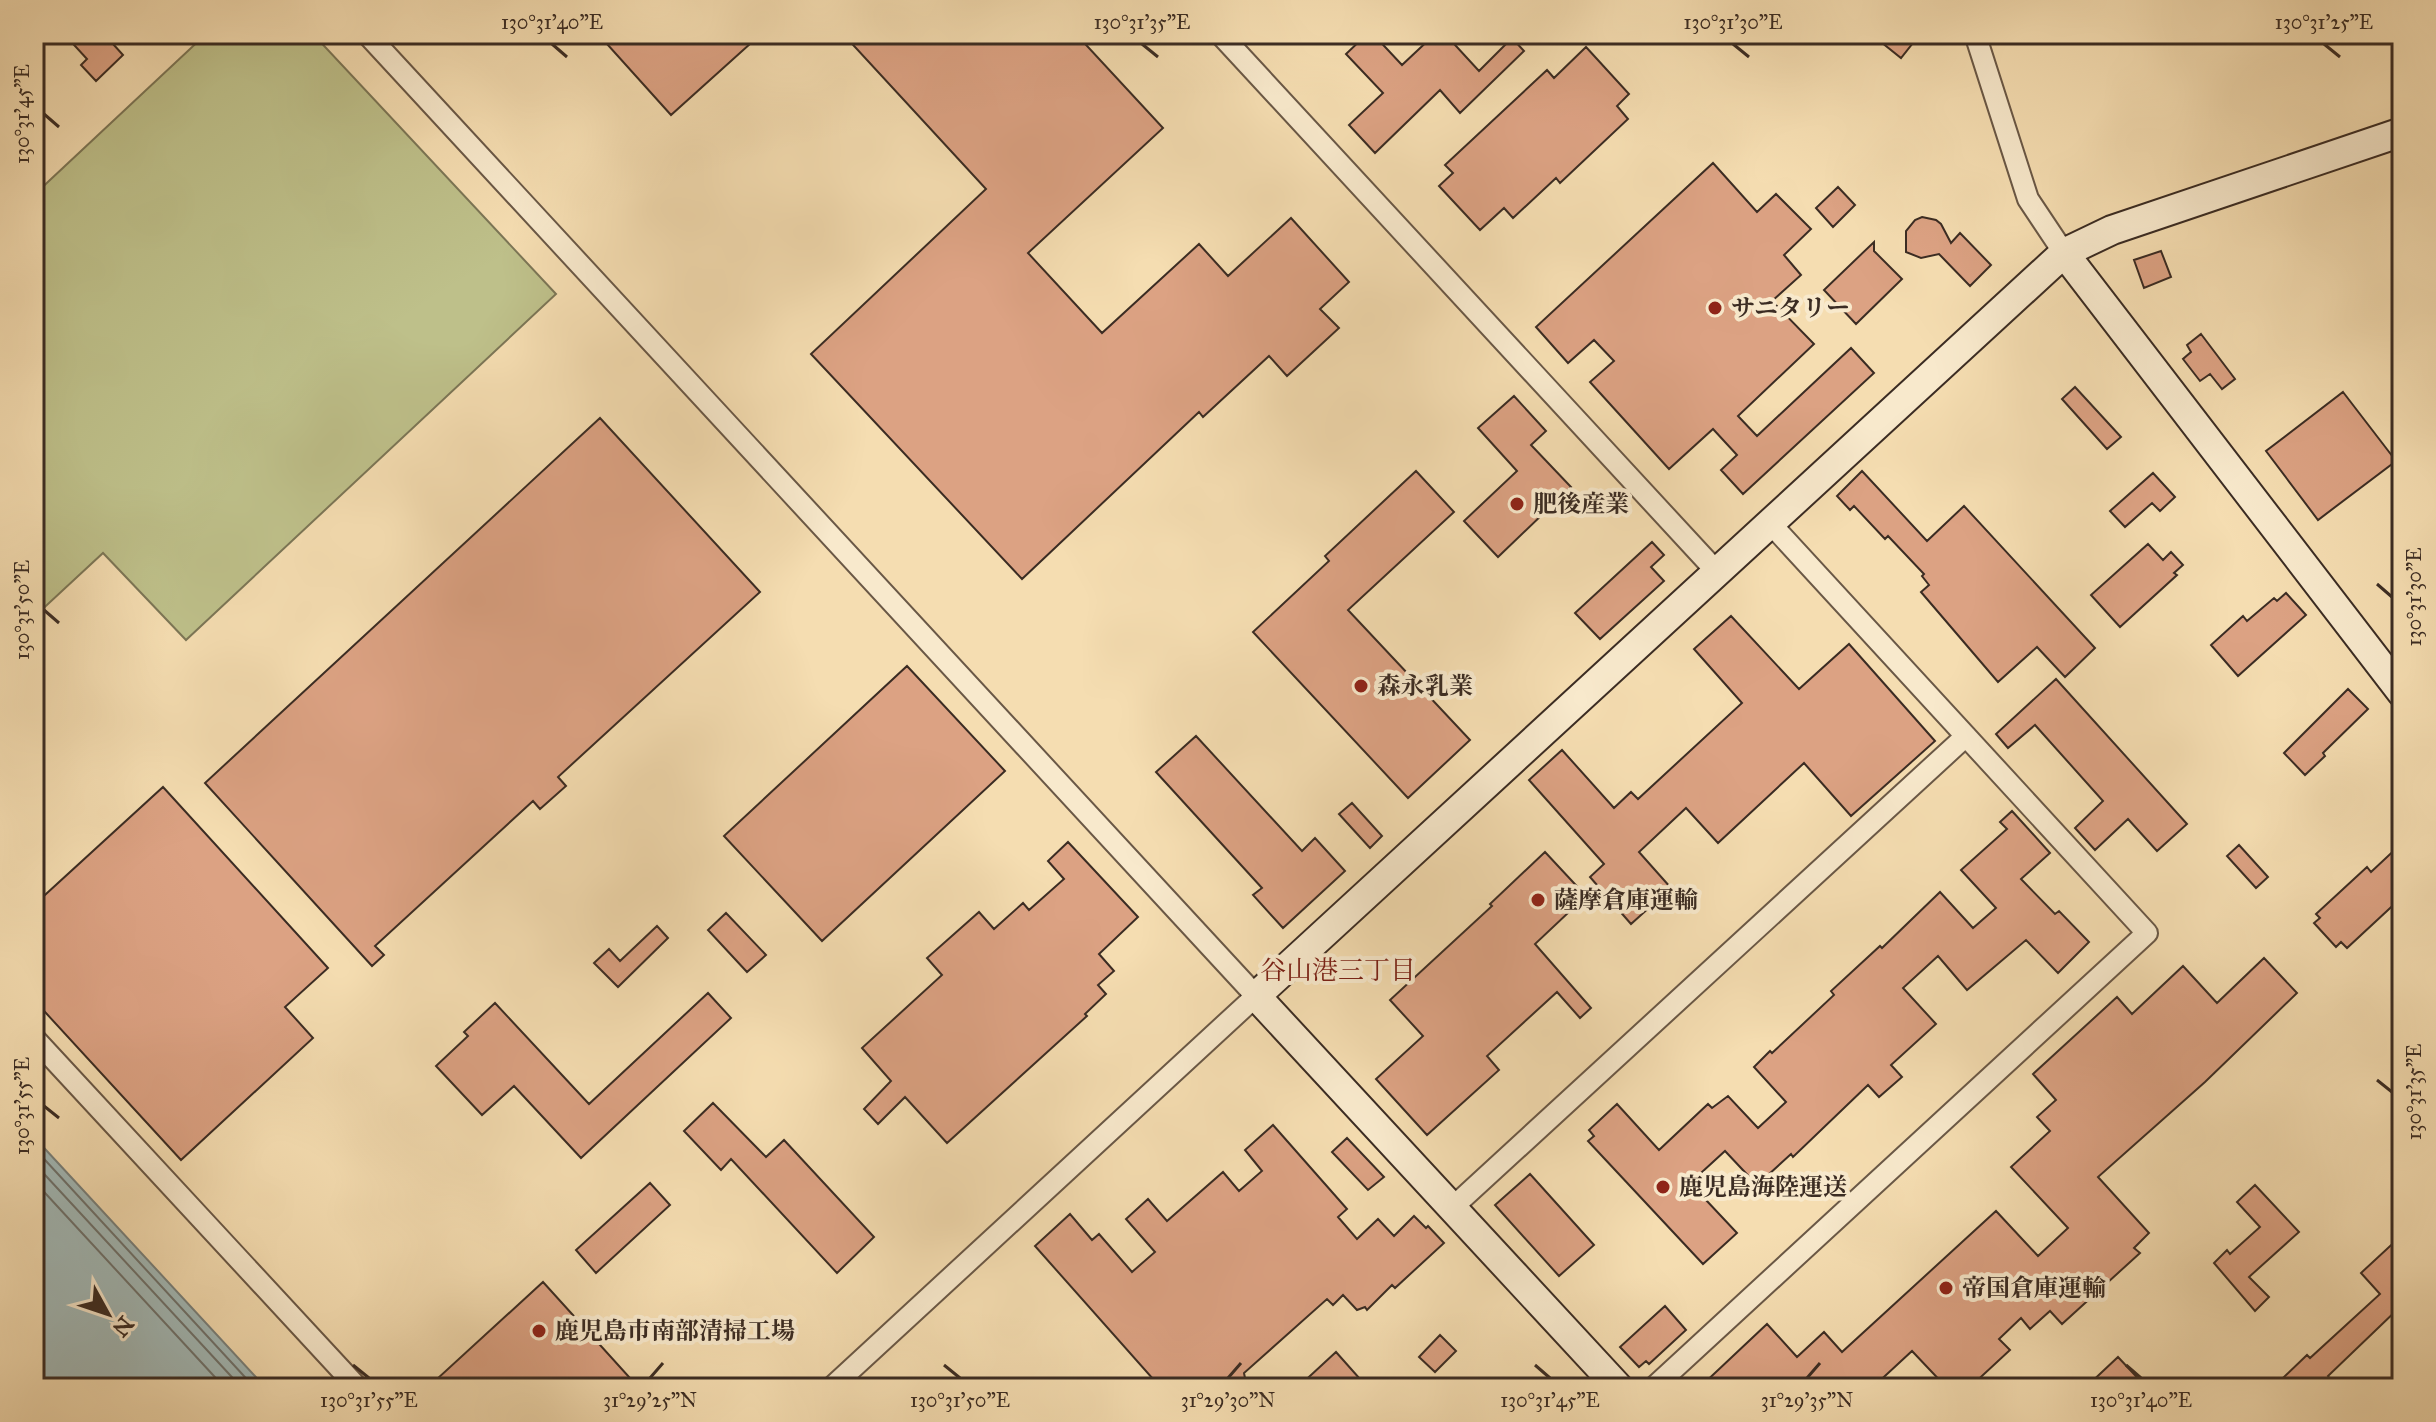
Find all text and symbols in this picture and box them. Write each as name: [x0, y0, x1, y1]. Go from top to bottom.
text: 130°31'40"E: [501, 10, 603, 34]
text: 130°31'35"E: [1094, 10, 1190, 34]
text: 130°31'30"E: [1684, 10, 1782, 34]
text: 130°31'25"E: [2275, 10, 2373, 34]
text: 130°31'45"E: [10, 64, 34, 164]
place label: サニタリー: [1731, 293, 1850, 323]
marker: サニタリー: [1706, 299, 1724, 317]
place label: 肥後産業: [1533, 489, 1629, 519]
marker: 肥後産業: [1508, 495, 1526, 513]
text: 130°31'30"E: [2402, 548, 2426, 646]
text: 130°31'50"E: [10, 560, 34, 660]
place label: 森永乳業: [1377, 671, 1473, 701]
marker: 森永乳業: [1352, 677, 1370, 695]
place label: 薩摩倉庫運輸: [1554, 885, 1698, 915]
marker: 薩摩倉庫運輸: [1529, 891, 1547, 909]
district label: 谷山港三丁目: [1260, 954, 1416, 986]
text: 130°31'35"E: [2402, 1044, 2426, 1140]
text: 130°31'55"E: [10, 1057, 34, 1155]
place label: 鹿児島海陸運送: [1679, 1172, 1847, 1202]
marker: 鹿児島海陸運送: [1654, 1178, 1672, 1196]
place label: 帝国倉庫運輸: [1962, 1273, 2106, 1303]
north arrow: [68, 1274, 148, 1354]
marker: 帝国倉庫運輸: [1937, 1279, 1955, 1297]
text: N: [106, 1311, 139, 1343]
place label: 鹿児島市南部清掃工場: [555, 1316, 795, 1346]
marker: 鹿児島市南部清掃工場: [530, 1322, 548, 1340]
text: 130°31'55"E: [320, 1388, 418, 1412]
text: 31°29'25"N: [603, 1388, 697, 1412]
text: 130°31'50"E: [910, 1388, 1010, 1412]
text: 31°29'30"N: [1181, 1388, 1275, 1412]
text: 130°31'45"E: [1500, 1388, 1600, 1412]
text: 31°29'35"N: [1761, 1388, 1853, 1412]
text: 130°31'40"E: [2090, 1388, 2192, 1412]

